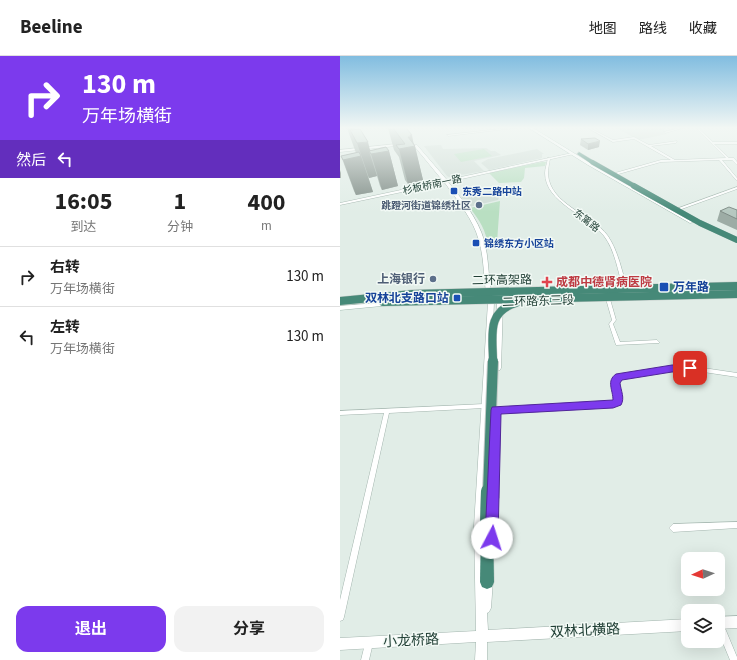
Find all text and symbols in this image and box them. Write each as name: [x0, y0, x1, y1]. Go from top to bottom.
text: Beeline: [20, 14, 83, 41]
text: 地图: [589, 19, 617, 39]
text: 路线: [639, 19, 667, 39]
text: 收藏: [689, 19, 717, 39]
text: 130 m: [82, 64, 156, 104]
icon: right: [16, 72, 68, 124]
text: 万年场横街: [82, 104, 172, 129]
icon: left: [54, 148, 76, 170]
text: 然后: [16, 150, 46, 171]
street label: 杉板桥南一路: [401, 172, 463, 198]
text: 16:05: [55, 184, 112, 219]
text: 1: [174, 184, 186, 219]
text: 400: [247, 185, 285, 220]
place label: 东秀二路中站: [462, 185, 522, 199]
marker: 东秀二路中站: [449, 186, 459, 196]
place label: 跳蹬河街道锦绣社区: [381, 199, 471, 213]
marker: 跳蹬河街道锦绣社区: [474, 200, 484, 210]
street label: 东篱路: [570, 206, 603, 236]
text: m: [261, 217, 272, 235]
text: 到达: [70, 218, 96, 236]
text: 分钟: [167, 218, 193, 236]
place label: 锦绣东方小区站: [484, 237, 554, 251]
marker: 锦绣东方小区站: [471, 238, 481, 248]
text: 右转: [50, 257, 80, 278]
icon: right: [16, 266, 38, 288]
text: 130 m: [286, 266, 324, 287]
place label: 上海银行: [377, 271, 425, 288]
street label: 二环高架路: [472, 271, 532, 290]
marker: 上海银行: [428, 274, 438, 284]
place label: 成都中德肾病医院: [556, 274, 652, 291]
marker: 成都中德肾病医院: [541, 276, 553, 288]
place label: 万年路: [673, 279, 709, 296]
text: 万年场横街: [50, 280, 115, 298]
marker: 万年路: [658, 281, 670, 293]
place label: 双林北支路口站: [365, 290, 449, 307]
street label: 二环路东三段: [502, 292, 574, 311]
marker: 双林北支路口站: [452, 293, 462, 303]
text: 左转: [50, 317, 80, 338]
icon: left: [16, 326, 38, 348]
text: 130 m: [286, 326, 324, 347]
text: 万年场横街: [50, 340, 115, 358]
pin: [673, 351, 707, 385]
icon: arrive: [679, 357, 701, 379]
position arrow: [471, 517, 513, 559]
north arrow: [681, 552, 725, 596]
map controls: [681, 552, 725, 648]
button: layers: [681, 604, 725, 648]
button: 退出: [16, 606, 166, 652]
button: 分享: [174, 606, 324, 652]
street label: 双林北横路: [550, 619, 621, 643]
street label: 小龙桥路: [383, 630, 440, 652]

